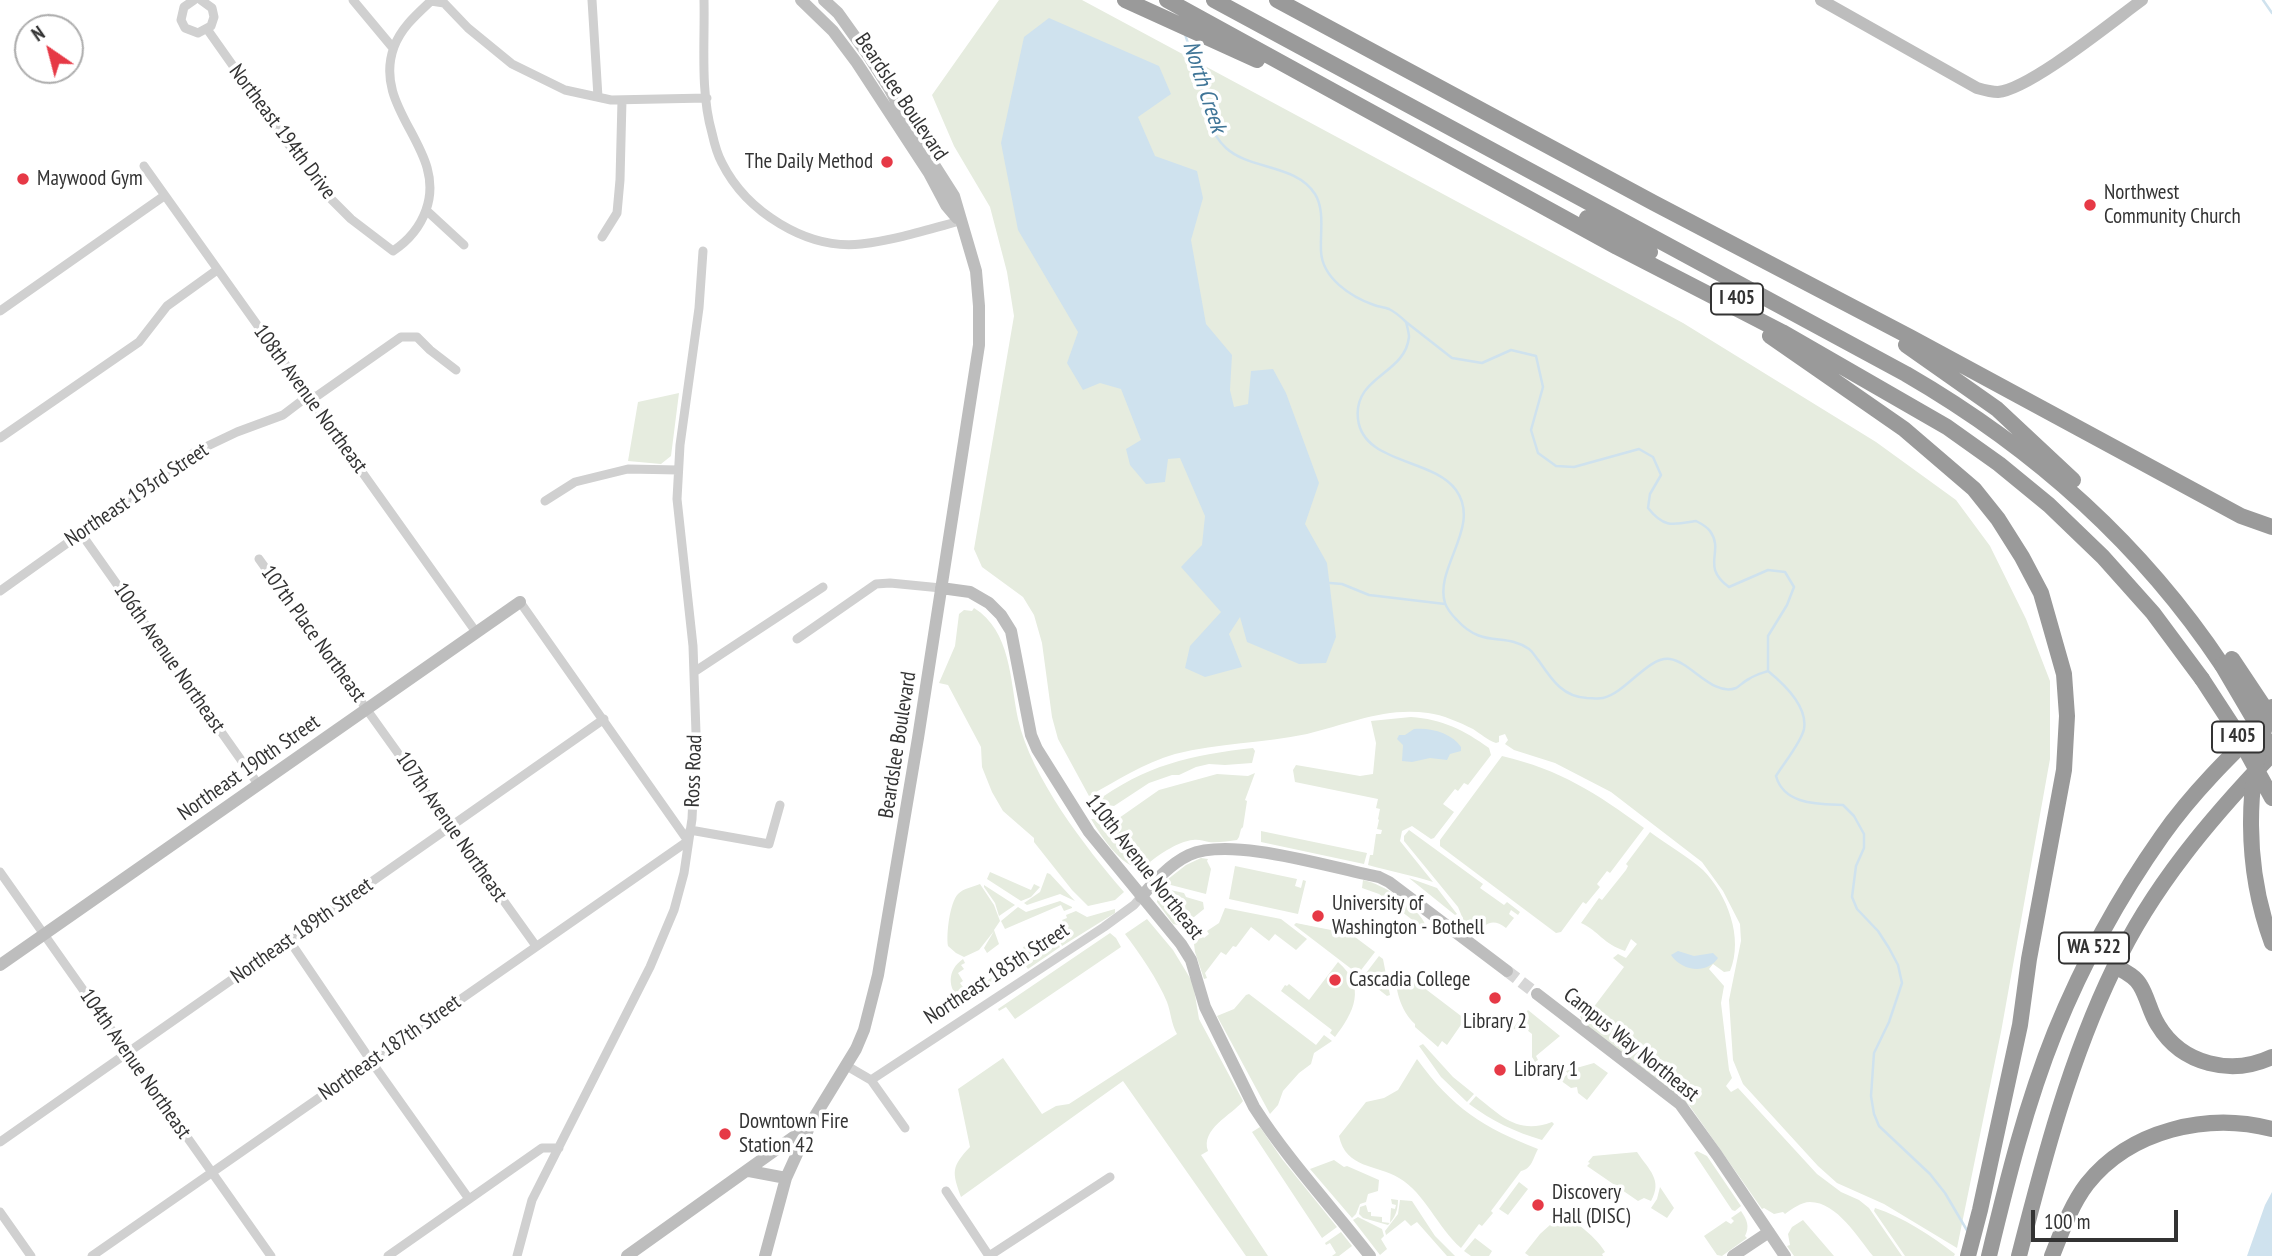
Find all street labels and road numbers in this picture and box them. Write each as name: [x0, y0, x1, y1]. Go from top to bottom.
street label: Beardslee Boulevard: [849, 29, 953, 165]
street label: Northeast 194th Drive: [223, 60, 341, 204]
road number: I 405: [1711, 284, 1763, 314]
street label: 108th Avenue Northeast: [248, 320, 372, 478]
street label: Northeast 193rd Street: [61, 438, 213, 552]
street label: 107th Place Northeast: [255, 561, 371, 707]
street label: 106th Avenue Northeast: [108, 578, 230, 738]
street label: Beardslee Boulevard: [874, 670, 922, 820]
street label: Northeast 190th Street: [173, 710, 325, 826]
road number: I 405: [2212, 722, 2264, 752]
street label: Ross Road: [680, 734, 708, 808]
street label: 107th Avenue Northeast: [390, 747, 512, 907]
street label: 110th Avenue Northeast: [1080, 790, 1208, 944]
street label: Northeast 189th Street: [226, 873, 378, 989]
street label: Northeast 185th Street: [920, 918, 1074, 1030]
road number: WA 522: [2059, 932, 2129, 964]
street label: Campus Way Northeast: [1558, 983, 1704, 1107]
street label: 104th Avenue Northeast: [74, 984, 196, 1144]
street label: Northeast 187th Street: [314, 990, 466, 1106]

